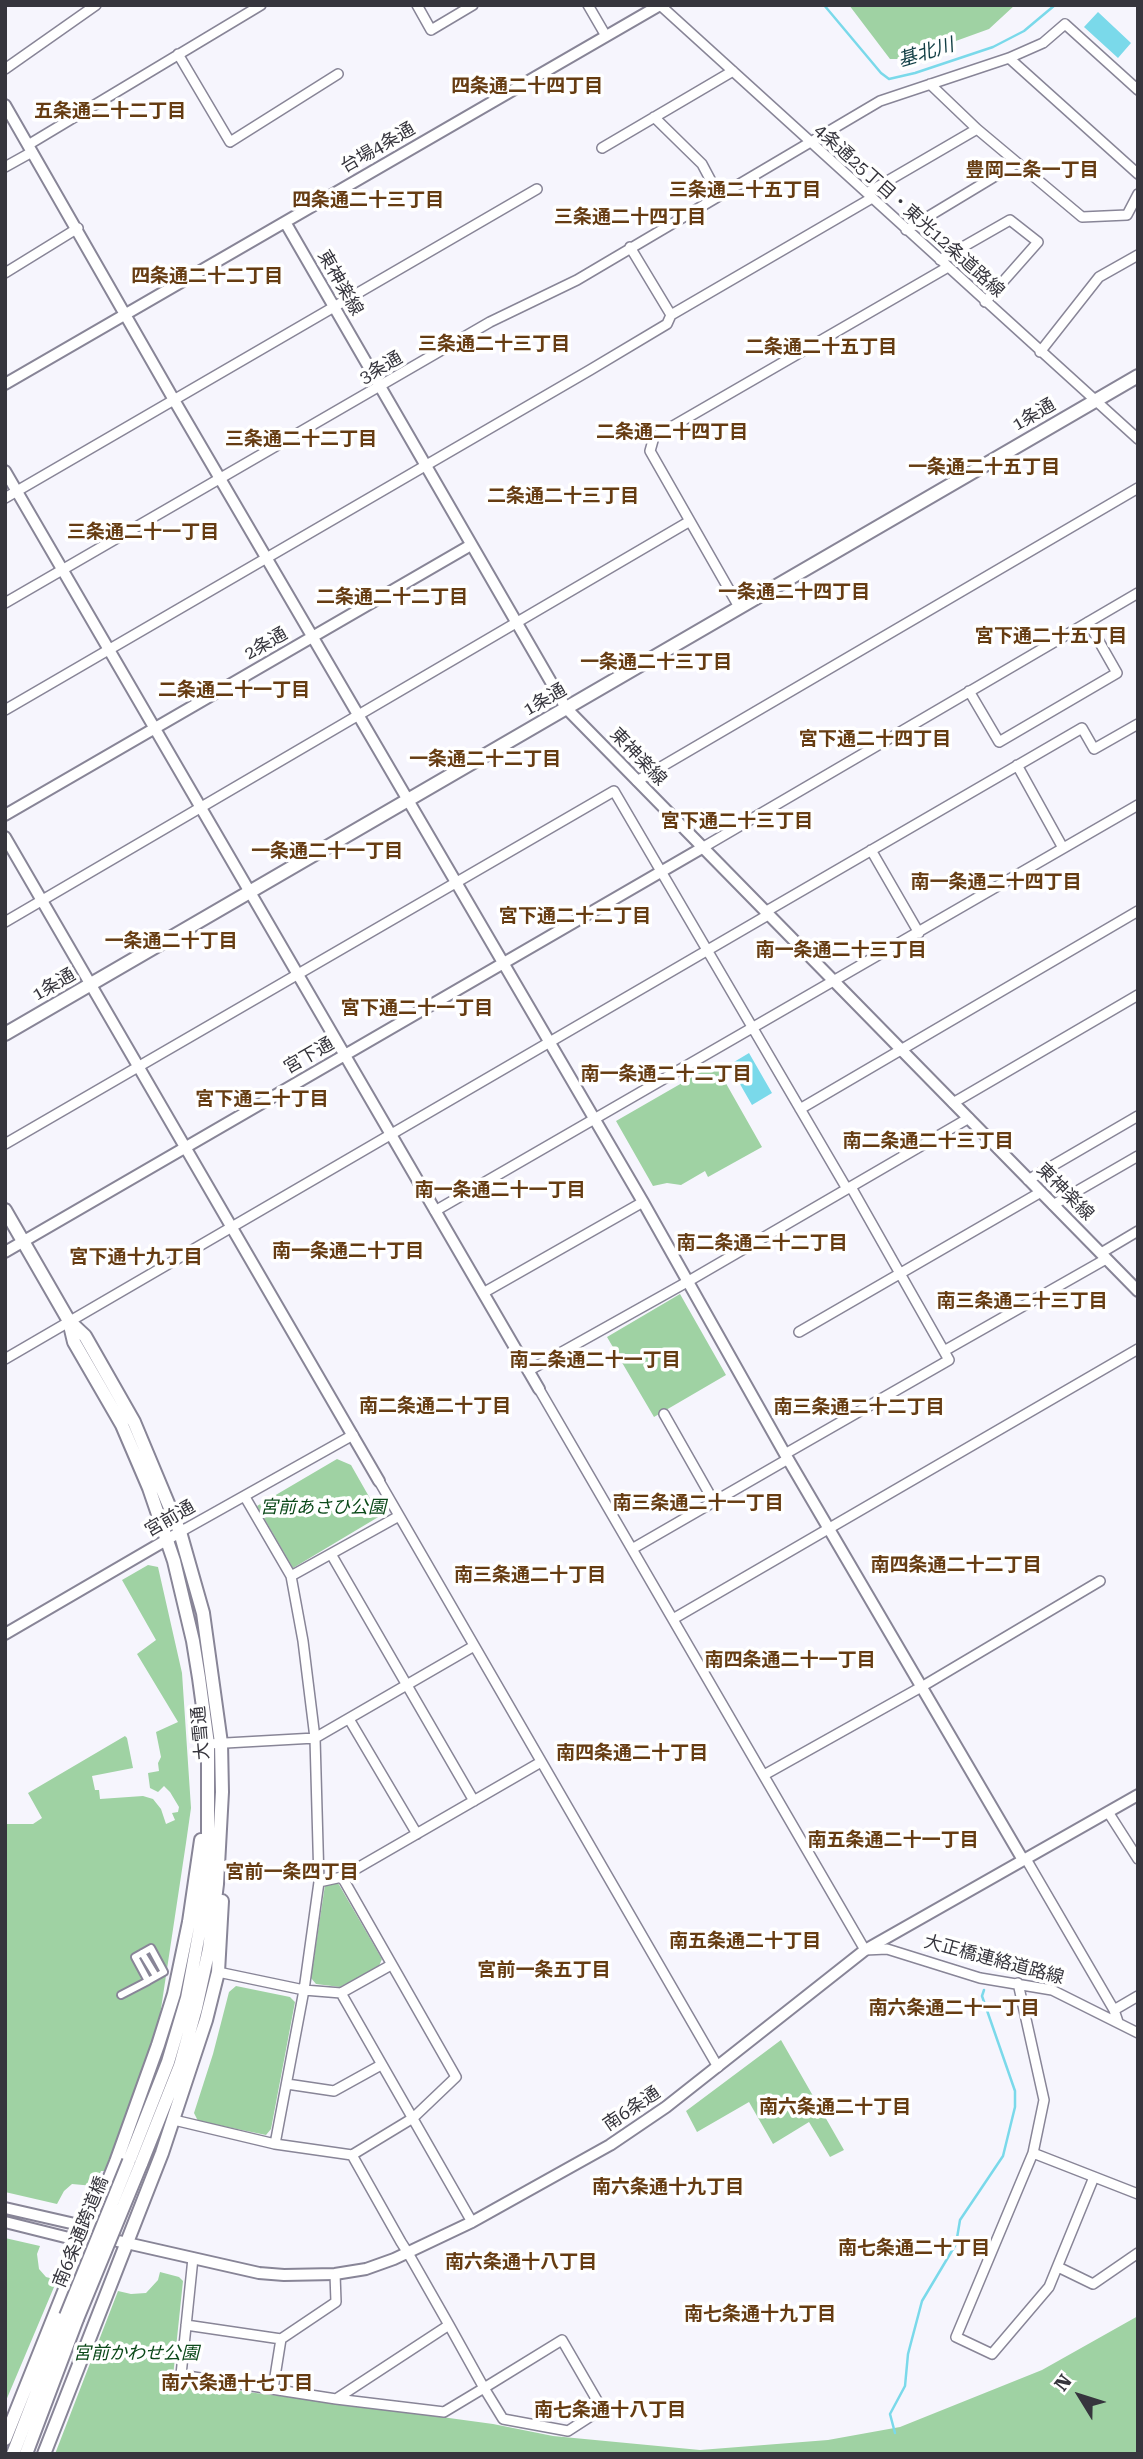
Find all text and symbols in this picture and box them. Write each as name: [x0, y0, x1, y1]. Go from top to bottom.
water label: 基北川: [895, 34, 957, 72]
district label: 四条通二十四丁目: [451, 75, 603, 97]
district label: 五条通二十二丁目: [34, 100, 186, 122]
street label: 台場4条通: [337, 118, 419, 178]
street label: 4条通25丁目・東光12条道路線: [809, 120, 1009, 302]
district label: 豊岡二条一丁目: [966, 159, 1098, 181]
district label: 三条通二十五丁目: [669, 179, 821, 201]
district label: 四条通二十三丁目: [292, 189, 444, 211]
district label: 三条通二十四丁目: [554, 206, 706, 228]
street label: 東神楽線: [313, 246, 367, 320]
district label: 四条通二十二丁目: [131, 265, 283, 287]
district label: 三条通二十三丁目: [418, 333, 570, 355]
district label: 二条通二十五丁目: [745, 336, 897, 358]
street label: 3条通: [356, 347, 406, 389]
street label: 1条通: [1009, 394, 1059, 436]
district label: 二条通二十四丁目: [596, 421, 748, 443]
district label: 三条通二十二丁目: [225, 428, 377, 450]
district label: 一条通二十五丁目: [908, 456, 1060, 478]
district label: 二条通二十三丁目: [487, 485, 639, 507]
district label: 三条通二十一丁目: [67, 521, 219, 543]
district label: 一条通二十四丁目: [718, 581, 870, 603]
district label: 二条通二十二丁目: [316, 586, 468, 608]
street label: 2条通: [241, 623, 291, 665]
district label: 宮下通二十五丁目: [975, 625, 1127, 647]
district label: 一条通二十三丁目: [580, 651, 732, 673]
district label: 二条通二十一丁目: [158, 679, 310, 701]
street label: 1条通: [520, 679, 570, 721]
street label: 東神楽線: [605, 724, 671, 790]
district label: 宮下通二十四丁目: [799, 728, 951, 750]
district label: 一条通二十二丁目: [409, 748, 561, 770]
district label: 宮下通二十三丁目: [661, 810, 813, 832]
district label: 一条通二十一丁目: [251, 840, 403, 862]
district label: 南一条通二十四丁目: [911, 871, 1081, 893]
district label: 宮下通二十二丁目: [499, 905, 651, 927]
district label: 一条通二十丁目: [105, 930, 237, 952]
district label: 南一条通二十三丁目: [756, 939, 926, 961]
street label: 1条通: [29, 964, 79, 1006]
district label: 宮下通二十一丁目: [341, 997, 493, 1019]
street label: 宮下通: [280, 1033, 338, 1079]
district label: 南一条通二十二丁目: [581, 1063, 751, 1085]
district label: 宮下通二十丁目: [196, 1088, 328, 1110]
district label: 南二条通二十三丁目: [843, 1130, 1013, 1152]
street label: 東神楽線: [1032, 1159, 1098, 1225]
district label: 南一条通二十一丁目: [415, 1179, 585, 1201]
district label: 南二条通二十二丁目: [677, 1232, 847, 1254]
district label: 南一条通二十丁目: [272, 1240, 424, 1262]
district label: 宮下通十九丁目: [70, 1246, 202, 1268]
district label: 南三条通二十三丁目: [937, 1290, 1107, 1312]
district label: 南二条通二十一丁目: [510, 1349, 680, 1371]
district label: 南二条通二十丁目: [359, 1395, 511, 1417]
district label: 南三条通二十二丁目: [774, 1396, 944, 1418]
district label: 南三条通二十一丁目: [613, 1492, 783, 1514]
street label: 宮前通: [141, 1496, 199, 1542]
park label: 宮前あさひ公園: [260, 1497, 386, 1519]
district label: 南四条通二十二丁目: [871, 1554, 1041, 1576]
district label: 南三条通二十丁目: [454, 1564, 606, 1586]
district label: 南四条通二十一丁目: [705, 1649, 875, 1671]
street label: 大雪通: [188, 1705, 214, 1761]
district label: 南四条通二十丁目: [556, 1742, 708, 1764]
district label: 南五条通二十一丁目: [808, 1829, 978, 1851]
district label: 宮前一条四丁目: [226, 1861, 358, 1883]
district label: 南五条通二十丁目: [669, 1930, 821, 1952]
street label: 大正橋連絡道路線: [922, 1931, 1066, 1989]
district label: 宮前一条五丁目: [478, 1959, 610, 1981]
district label: 南六条通二十一丁目: [869, 1997, 1039, 2019]
street label: 南6条通: [599, 2082, 665, 2136]
district label: 南六条通二十丁目: [759, 2096, 911, 2118]
street label: 南6条通跨道橋: [49, 2173, 113, 2291]
district label: 南六条通十九丁目: [592, 2176, 744, 2198]
district label: 南七条通二十丁目: [838, 2237, 990, 2259]
district label: 南六条通十八丁目: [445, 2251, 597, 2273]
district label: 南七条通十九丁目: [684, 2303, 836, 2325]
park label: 宮前かわせ公園: [73, 2343, 199, 2365]
north arrow: [1045, 2361, 1115, 2431]
text: N: [1049, 2370, 1077, 2396]
district label: 南六条通十七丁目: [161, 2372, 313, 2394]
district label: 南七条通十八丁目: [534, 2399, 686, 2421]

